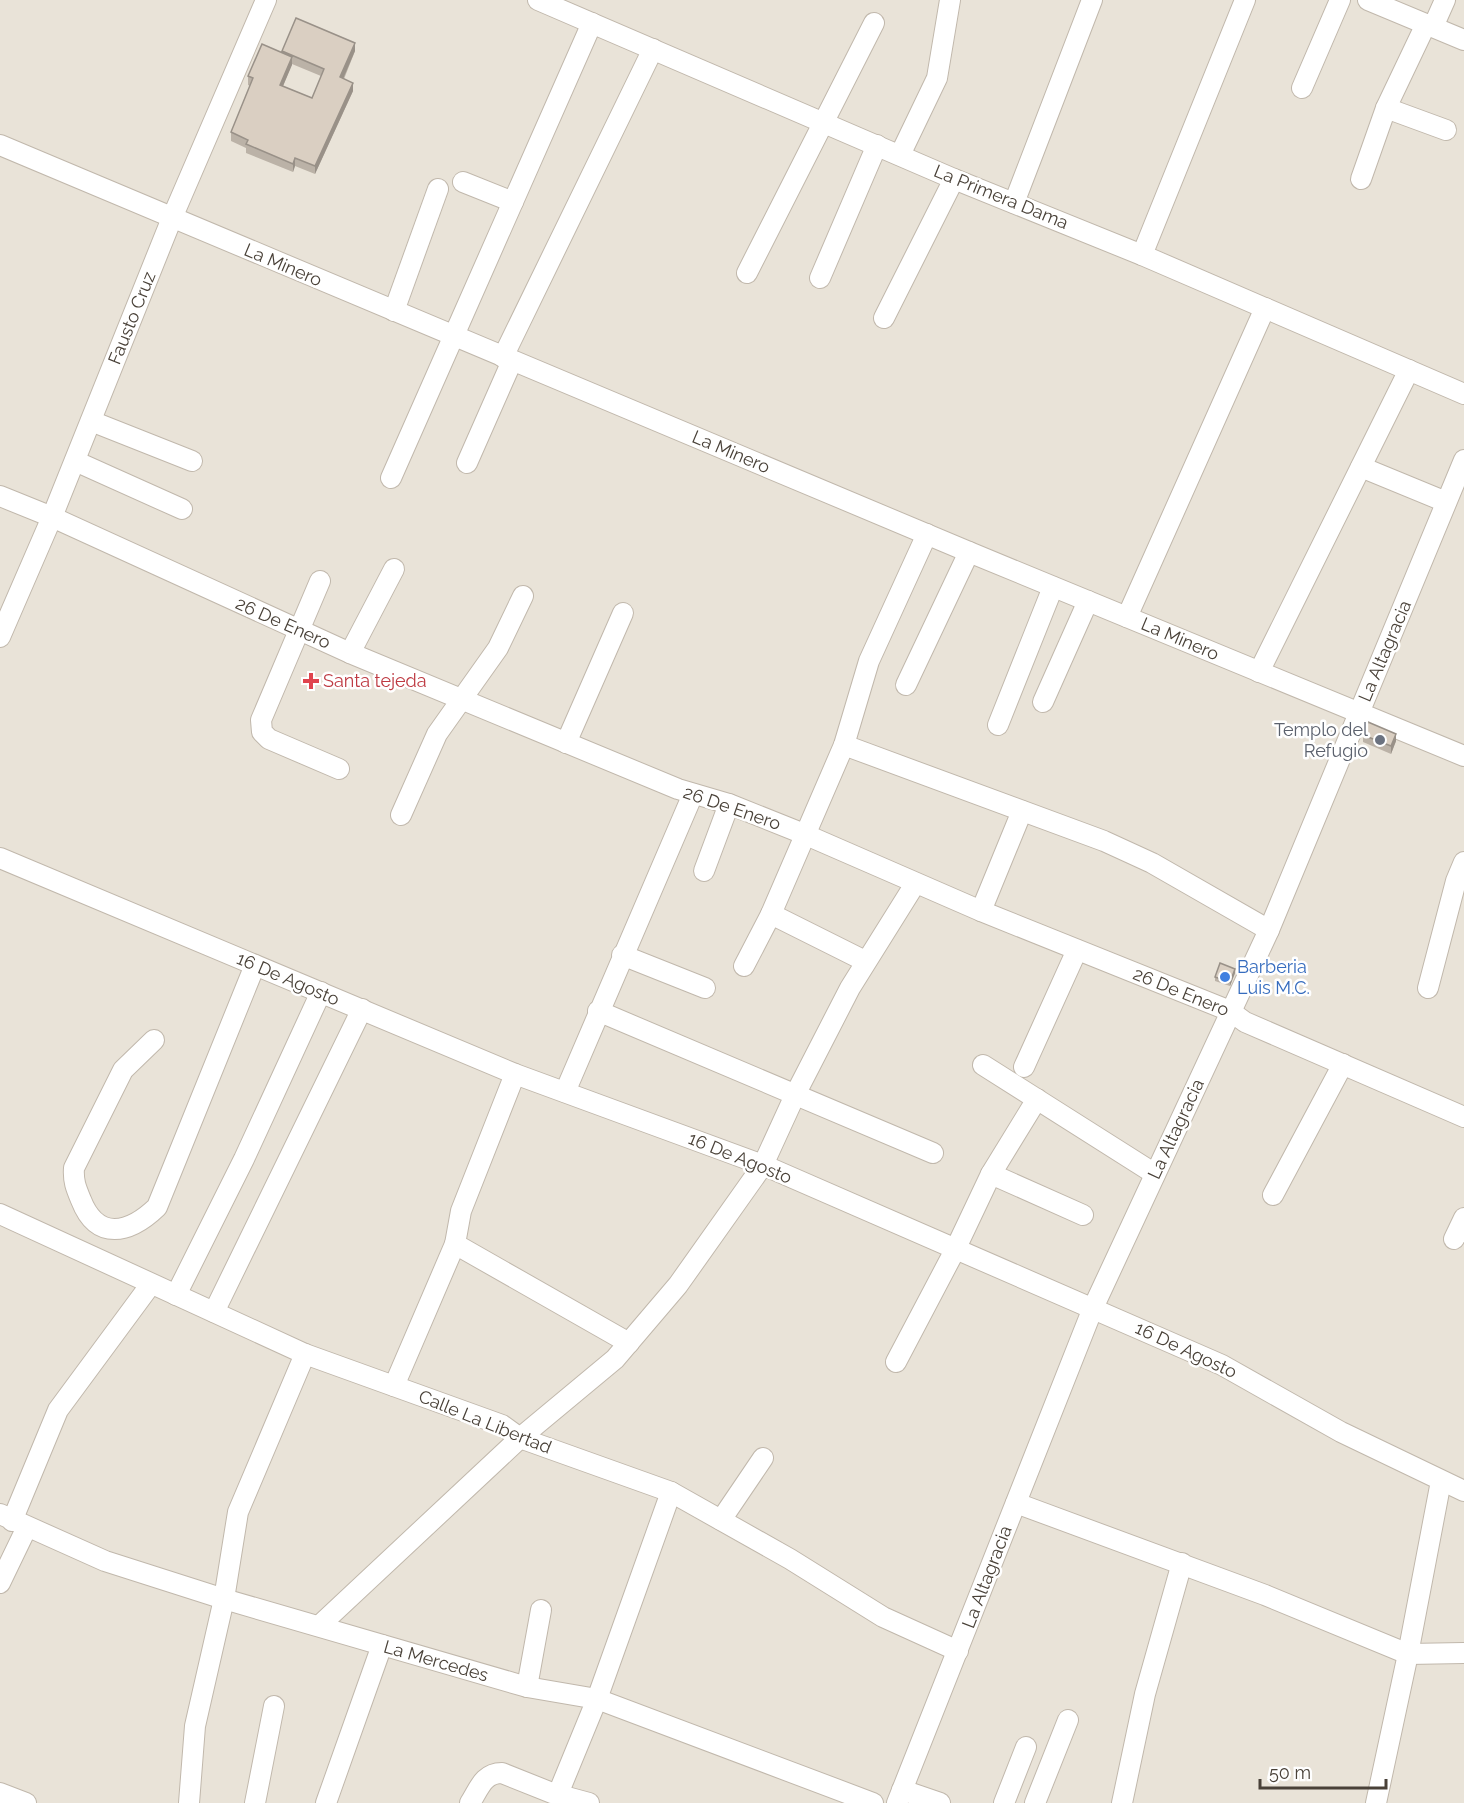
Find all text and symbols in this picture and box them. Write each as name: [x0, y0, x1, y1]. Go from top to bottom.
street label: La Primera Dama: [931, 160, 1071, 233]
street label: La Minero: [241, 239, 325, 290]
street label: Fausto Cruz: [103, 268, 160, 367]
street label: La Minero: [689, 426, 773, 477]
street label: 26 De Enero: [233, 592, 334, 653]
street label: La Altagracia: [1354, 597, 1415, 705]
street label: La Minero: [1138, 613, 1222, 664]
place label: Santa tejeda: [323, 670, 427, 691]
marker: Santa tejeda: [304, 674, 318, 688]
place label: Templo del Refugio: [1274, 719, 1368, 761]
marker: Templo del Refugio: [1373, 733, 1387, 747]
street label: 26 De Enero: [681, 781, 784, 834]
street label: 16 De Agosto: [234, 947, 343, 1010]
place label: Barberia Luis M.C.: [1237, 956, 1310, 998]
street label: 26 De Enero: [1130, 963, 1232, 1020]
marker: Barberia Luis M.C.: [1218, 970, 1232, 984]
street label: La Altagracia: [1143, 1075, 1208, 1182]
street label: 16 De Agosto: [685, 1127, 795, 1188]
street label: 16 De Agosto: [1132, 1317, 1241, 1382]
street label: Calle La Libertad: [416, 1385, 555, 1458]
street label: La Altagracia: [957, 1523, 1016, 1631]
street label: La Mercedes: [381, 1636, 491, 1686]
scale bar: [1260, 1752, 1386, 1790]
text: 50 m: [1269, 1762, 1311, 1783]

